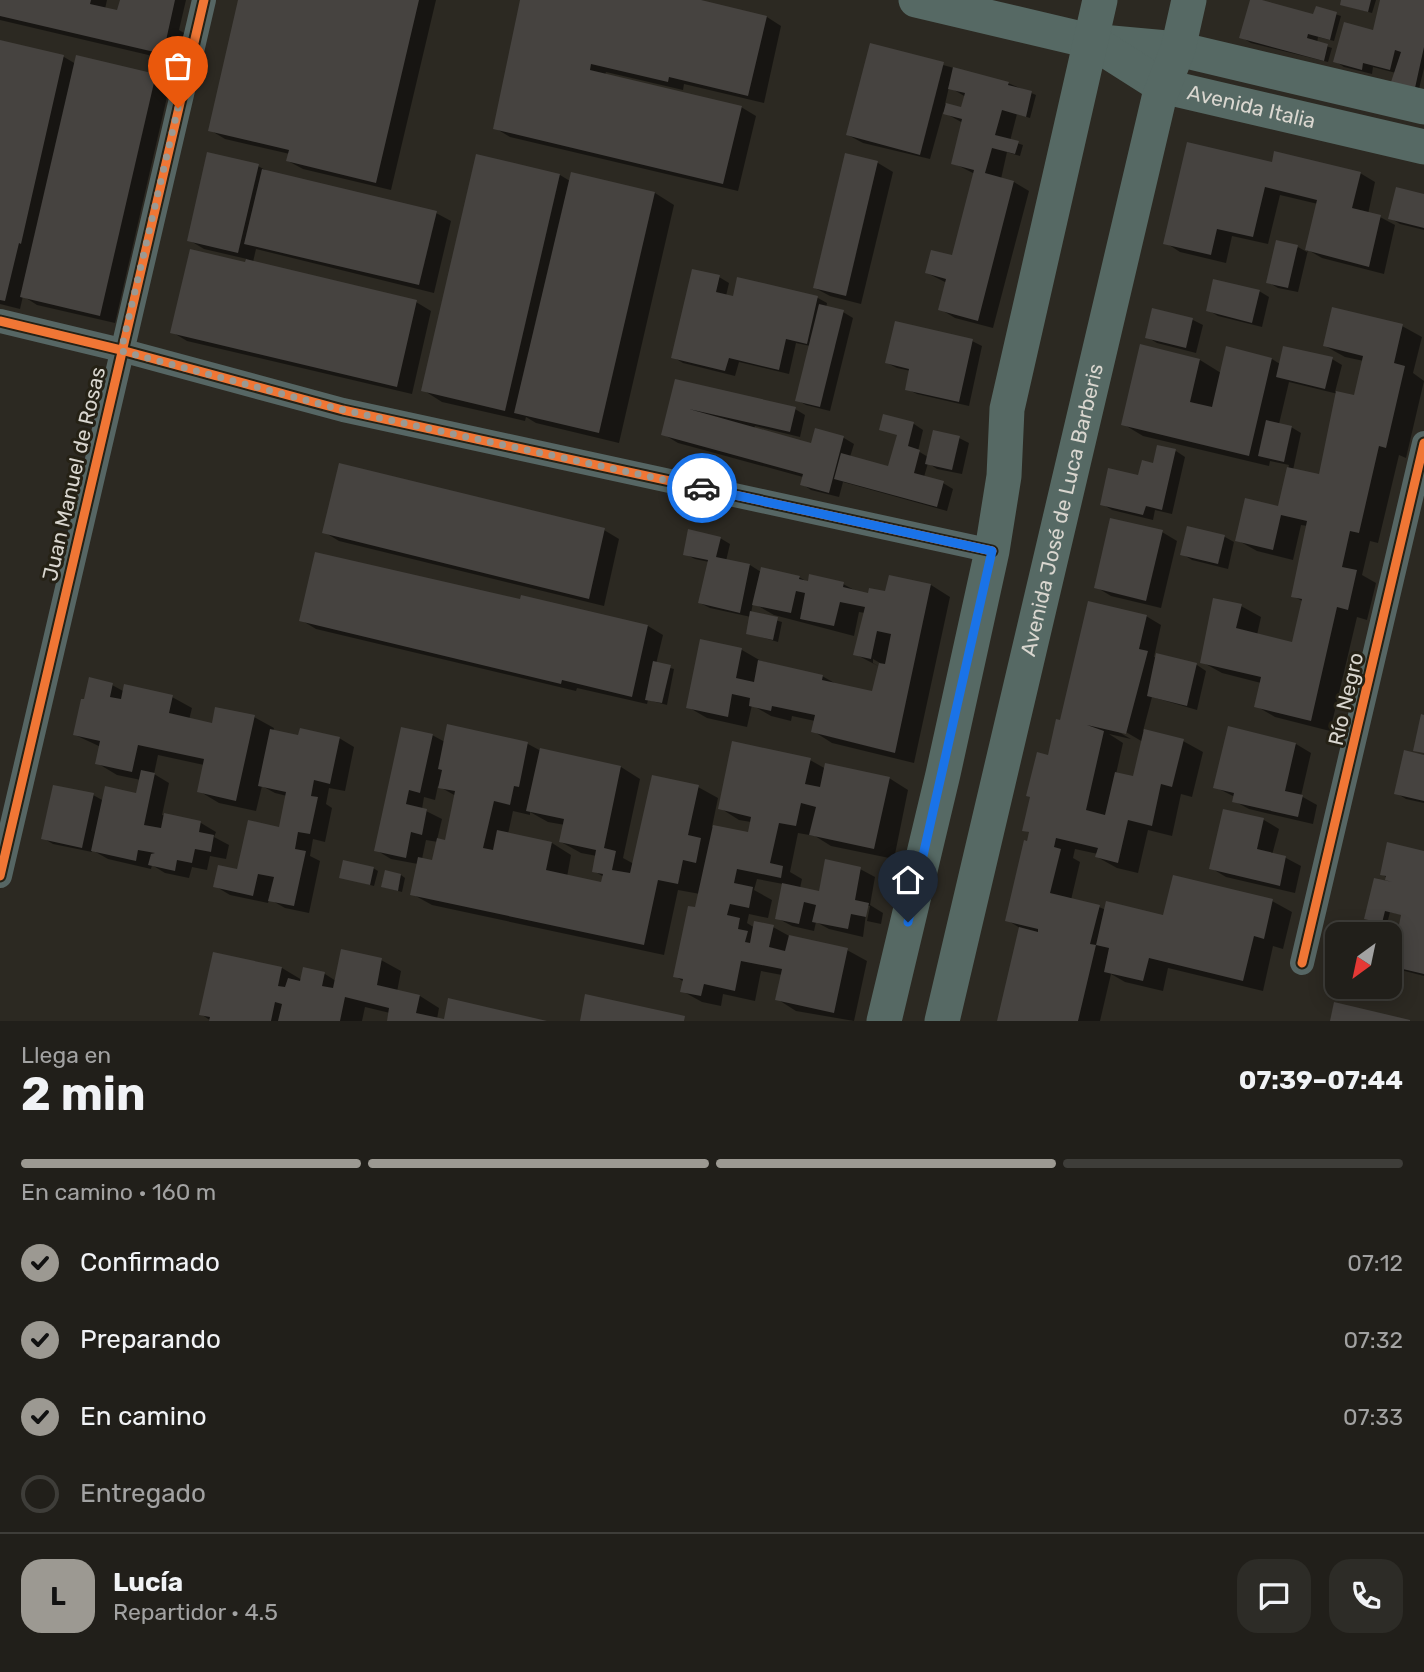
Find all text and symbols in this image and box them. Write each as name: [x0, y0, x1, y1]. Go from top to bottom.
pin: [148, 36, 208, 108]
icon: bag: [159, 47, 197, 85]
street label: Avenida Italia: [1185, 79, 1318, 133]
street label: Avenida José de Luca Barberis: [1015, 361, 1108, 659]
street label: Juan Manuel de Rosas: [37, 364, 110, 583]
courier: [667, 453, 737, 523]
icon: car: [683, 469, 721, 507]
street label: Río Negro: [1323, 650, 1368, 748]
pin: [878, 850, 938, 922]
icon: home: [889, 861, 927, 899]
north arrow: [1325, 922, 1402, 999]
map controls: [1325, 922, 1402, 999]
text: Llega en: [21, 1041, 111, 1069]
text: 07:39–07:44: [1239, 1065, 1403, 1096]
text: 2 min: [21, 1067, 146, 1122]
text: En camino · 160 m: [21, 1178, 216, 1206]
icon: check: [21, 1244, 59, 1282]
text: Confirmado: [80, 1247, 220, 1278]
text: 07:12: [1347, 1249, 1403, 1277]
icon: check: [21, 1321, 59, 1359]
text: Preparando: [80, 1324, 221, 1355]
text: 07:32: [1343, 1326, 1403, 1354]
icon: check: [21, 1398, 59, 1436]
text: En camino: [80, 1401, 207, 1432]
text: 07:33: [1343, 1403, 1403, 1431]
text: Entregado: [80, 1478, 206, 1509]
button: chat: [1237, 1559, 1311, 1633]
button: phone: [1329, 1559, 1403, 1633]
text: Lucía: [113, 1567, 183, 1598]
text: L: [50, 1581, 66, 1612]
text: Repartidor · 4.5: [113, 1598, 278, 1626]

